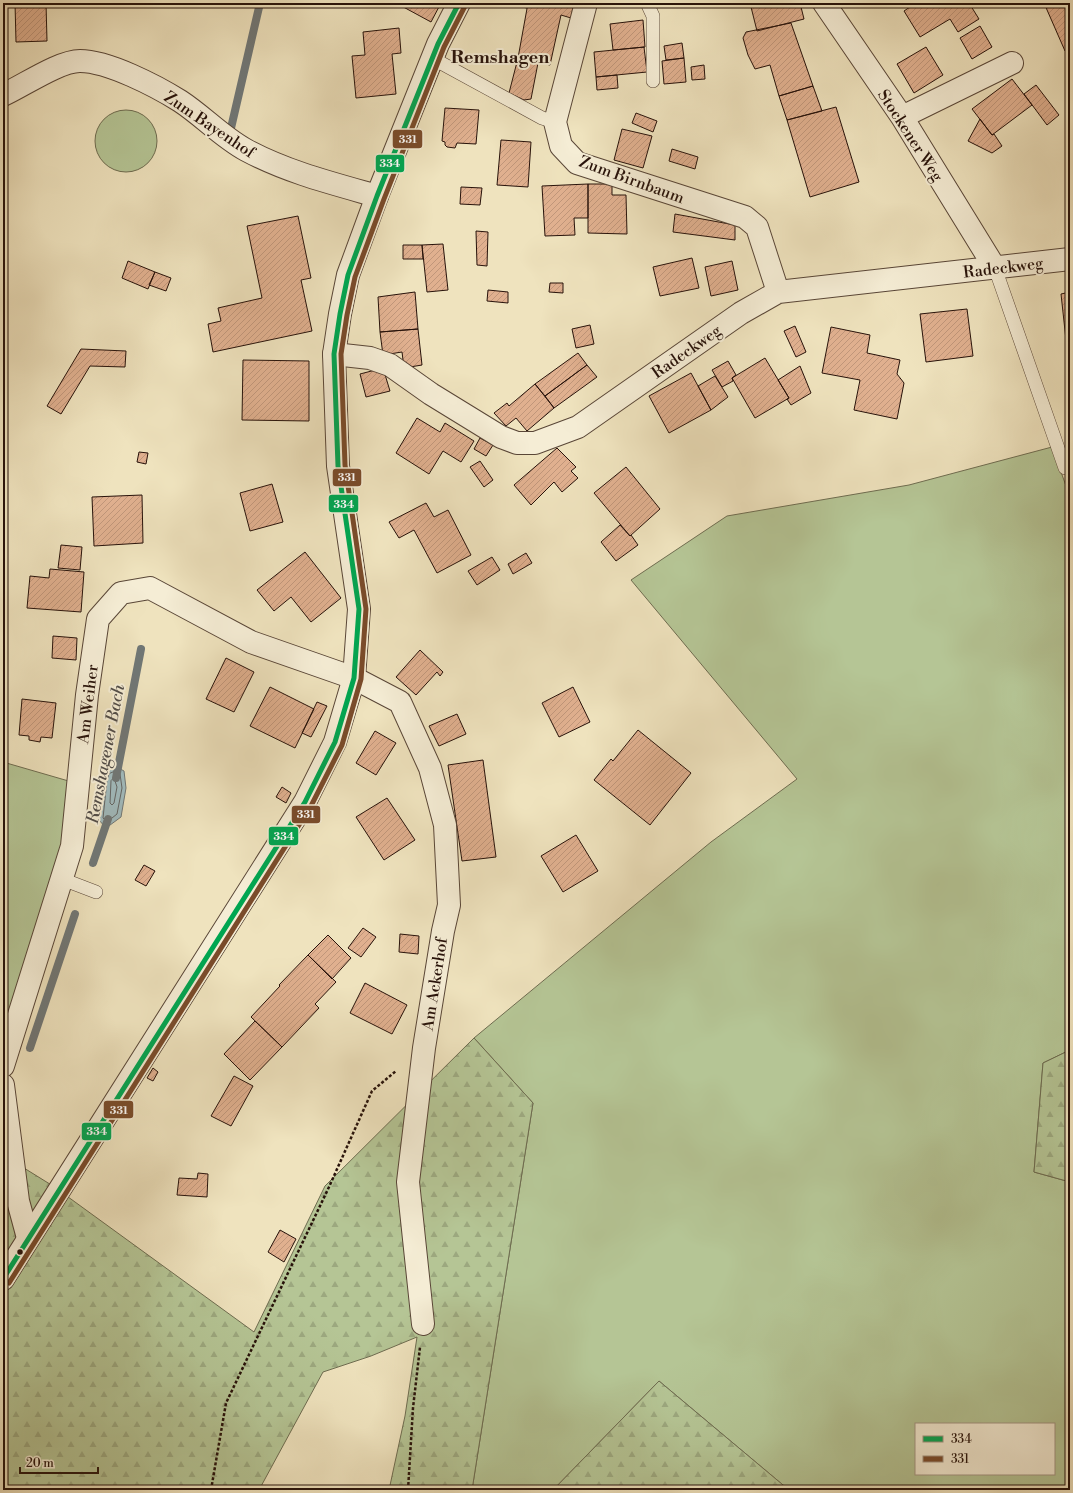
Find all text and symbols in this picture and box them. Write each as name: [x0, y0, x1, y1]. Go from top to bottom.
district label: Remshagen: [451, 46, 549, 69]
street label: Stockener Weg: [873, 86, 948, 186]
street label: Zum Bayenhof: [160, 87, 260, 163]
line badge: 331: [392, 129, 423, 149]
text: 331: [399, 133, 418, 147]
street label: Zum Birnbaum: [576, 152, 687, 208]
line badge: 334: [375, 154, 405, 173]
text: 334: [380, 157, 400, 171]
street label: Radeckweg: [962, 253, 1045, 283]
street label: Radeckweg: [648, 320, 726, 383]
line badge: 331: [332, 468, 362, 487]
text: 331: [338, 471, 357, 485]
line badge: 334: [328, 494, 359, 513]
text: 334: [334, 498, 354, 512]
street label: Am Weiher: [73, 663, 103, 746]
water label: Remshagener Bach: [82, 682, 130, 827]
line badge: 331: [291, 805, 321, 824]
text: 331: [297, 808, 316, 822]
line badge: 334: [268, 826, 299, 846]
text: 334: [274, 830, 294, 844]
street label: Am Ackerhof: [418, 935, 452, 1033]
line badge: 331: [103, 1100, 134, 1119]
text: 331: [110, 1104, 129, 1118]
line badge: 334: [81, 1122, 112, 1141]
text: 334: [87, 1125, 107, 1139]
unlabelled marker: [15, 1247, 25, 1257]
legend: [915, 1423, 1055, 1475]
text: 334: [951, 1432, 972, 1447]
scale bar: [20, 1449, 98, 1475]
text: 331: [951, 1452, 970, 1467]
text: 20 m: [26, 1456, 54, 1471]

